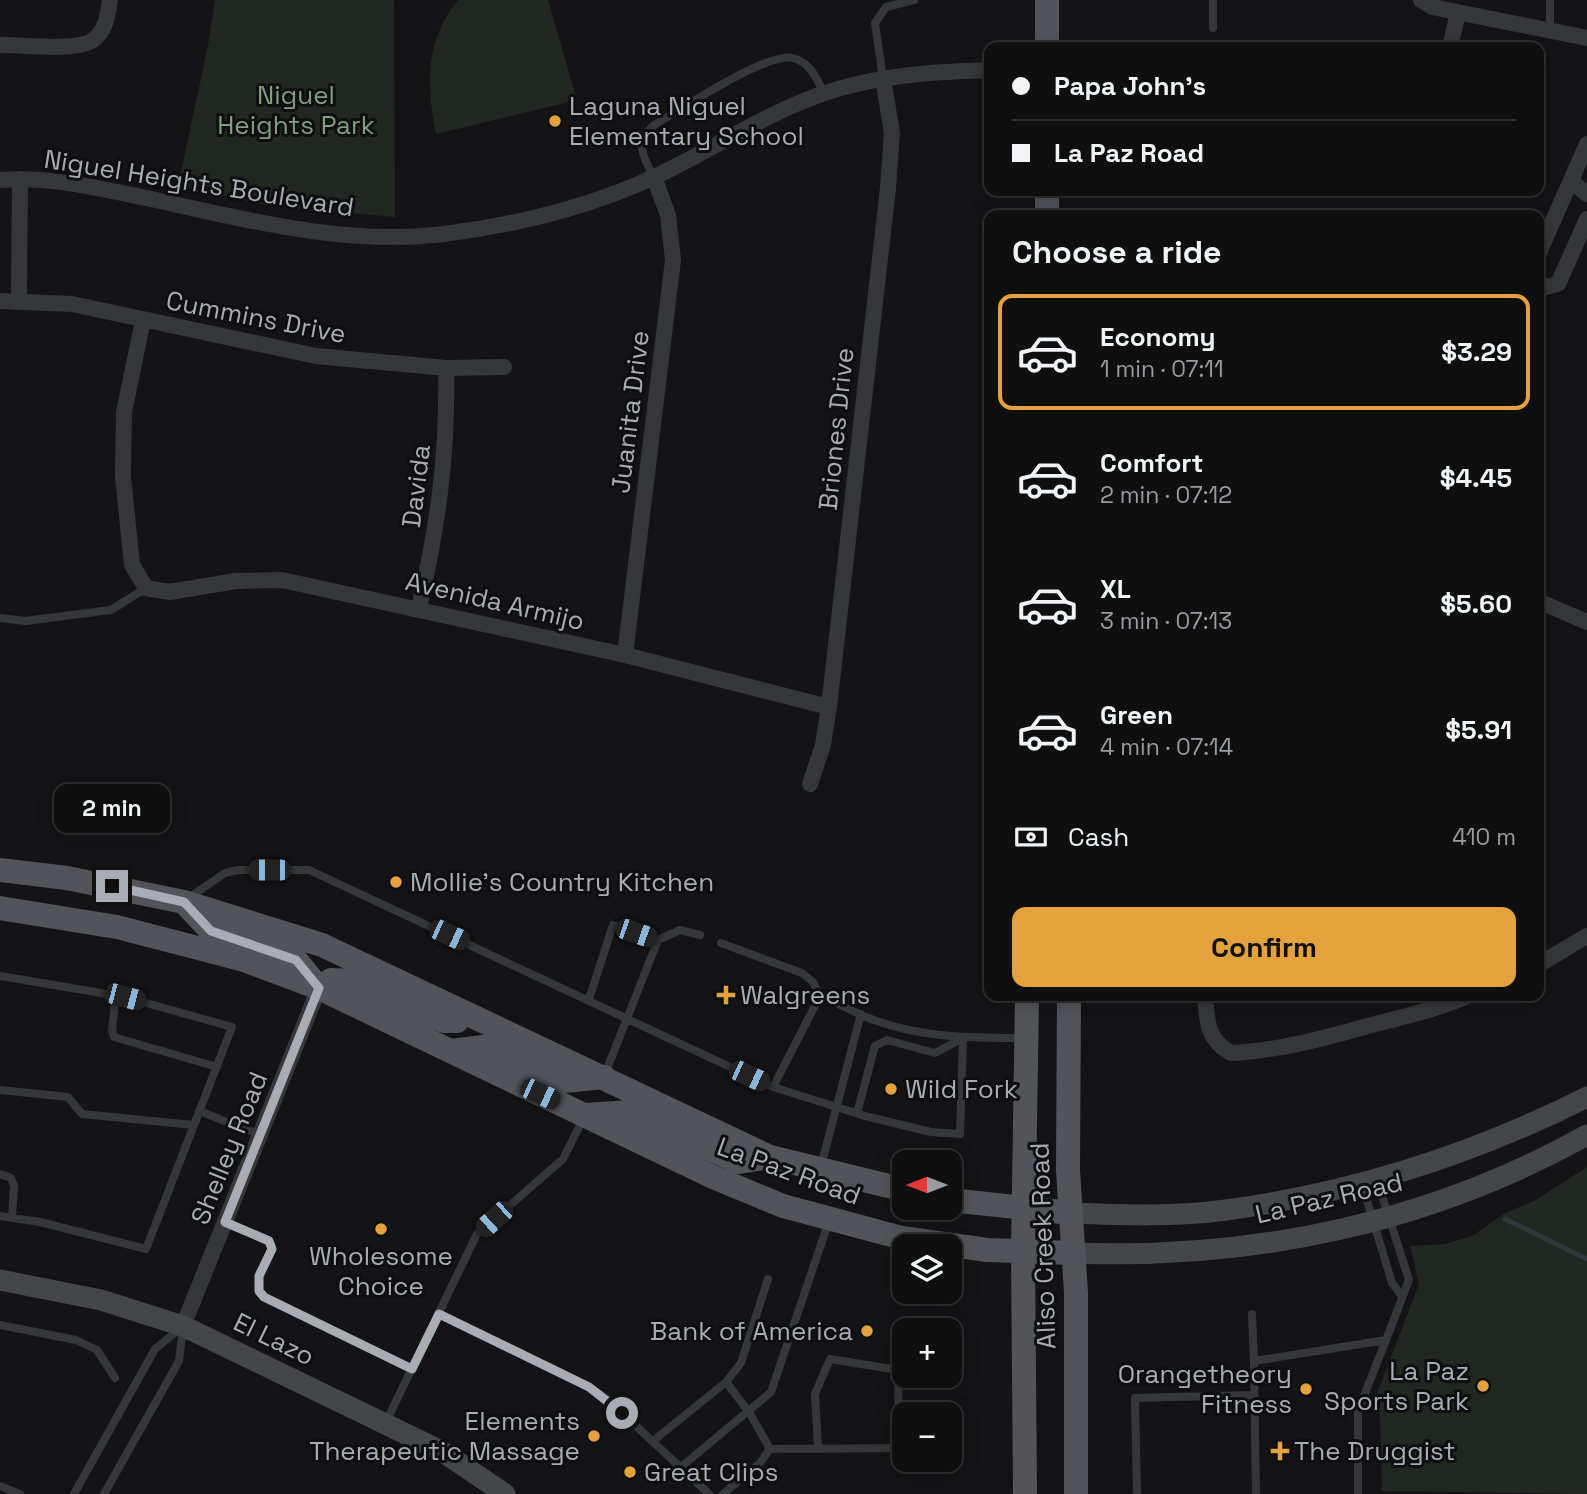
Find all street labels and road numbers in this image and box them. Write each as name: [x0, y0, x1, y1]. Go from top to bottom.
street label: Niguel Heights Boulevard: [42, 142, 356, 224]
street label: Cummins Drive: [163, 283, 349, 351]
street label: Juanita Drive: [603, 329, 657, 495]
street label: Briones Drive: [811, 346, 861, 512]
street label: Davida: [394, 442, 438, 530]
street label: Avenida Armijo: [402, 564, 588, 638]
street label: Shelley Road: [183, 1067, 275, 1229]
street label: La Paz Road: [713, 1129, 865, 1213]
street label: Aliso Creek Road: [1022, 1142, 1064, 1350]
street label: La Paz Road: [1252, 1165, 1406, 1231]
street label: El Lazo: [228, 1305, 320, 1373]

